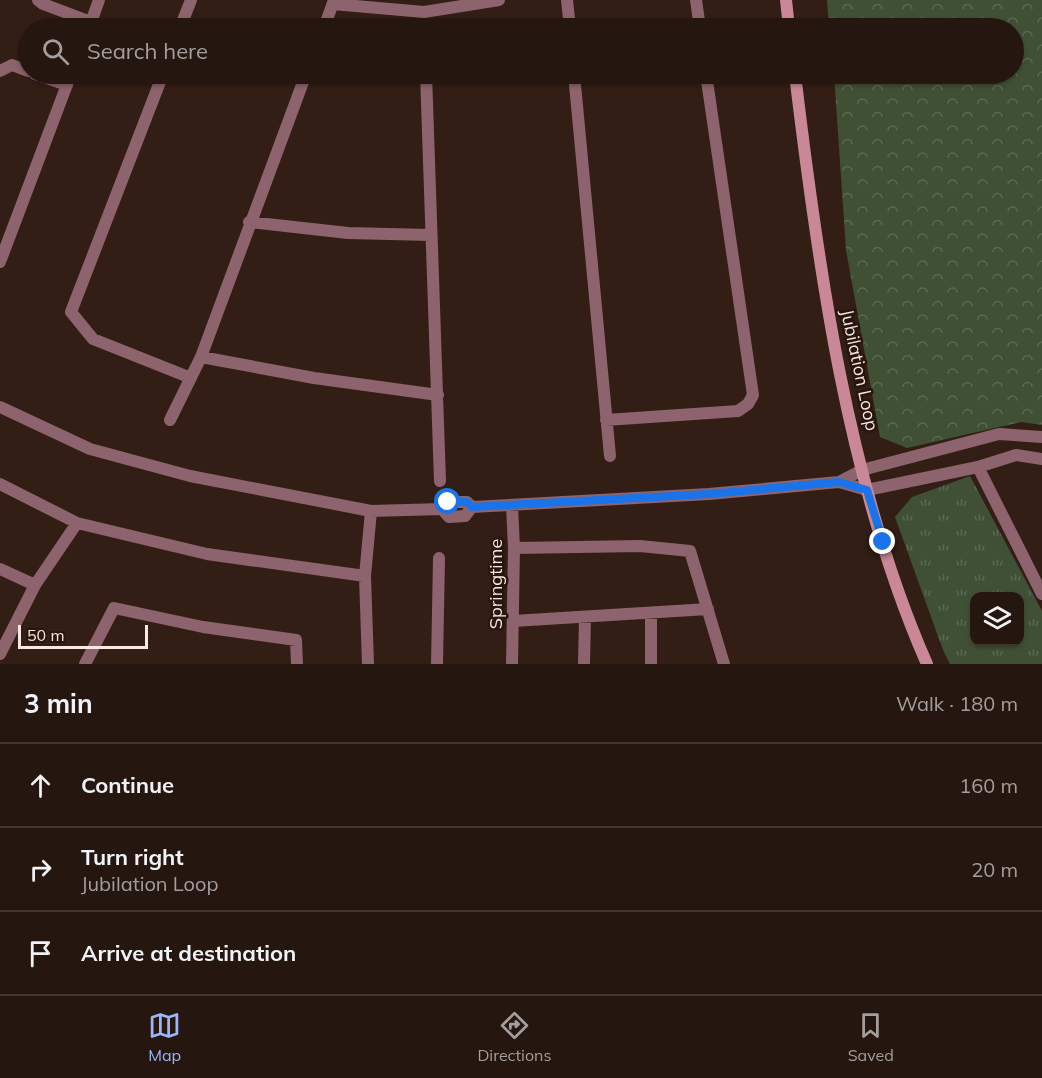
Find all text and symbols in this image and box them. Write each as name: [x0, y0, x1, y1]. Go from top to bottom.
search box: [18, 18, 1024, 84]
icon: search: [39, 35, 72, 68]
text: Search here: [87, 37, 208, 65]
street label: Jubilation Loop: [836, 307, 884, 433]
route start: [434, 488, 460, 514]
route end: [869, 528, 895, 554]
street label: Springtime: [484, 539, 507, 629]
map controls: [970, 592, 1024, 646]
button: layers: [970, 592, 1024, 646]
scale bar: [18, 622, 148, 650]
text: 50 m: [27, 625, 64, 645]
text: 3 min: [24, 687, 93, 720]
text: Walk · 180 m: [896, 691, 1018, 716]
icon: ahead: [24, 769, 57, 802]
text: Continue: [81, 771, 174, 799]
text: 160 m: [959, 773, 1018, 798]
text: Turn right: [81, 843, 184, 871]
icon: right: [24, 853, 57, 886]
text: 20 m: [971, 857, 1018, 882]
text: Jubilation Loop: [81, 871, 218, 896]
icon: arrive: [24, 937, 57, 970]
text: Arrive at destination: [81, 939, 296, 967]
tab: Map: [148, 1009, 181, 1065]
tab: Directions: [477, 1009, 551, 1065]
tab: Saved: [848, 1009, 894, 1065]

